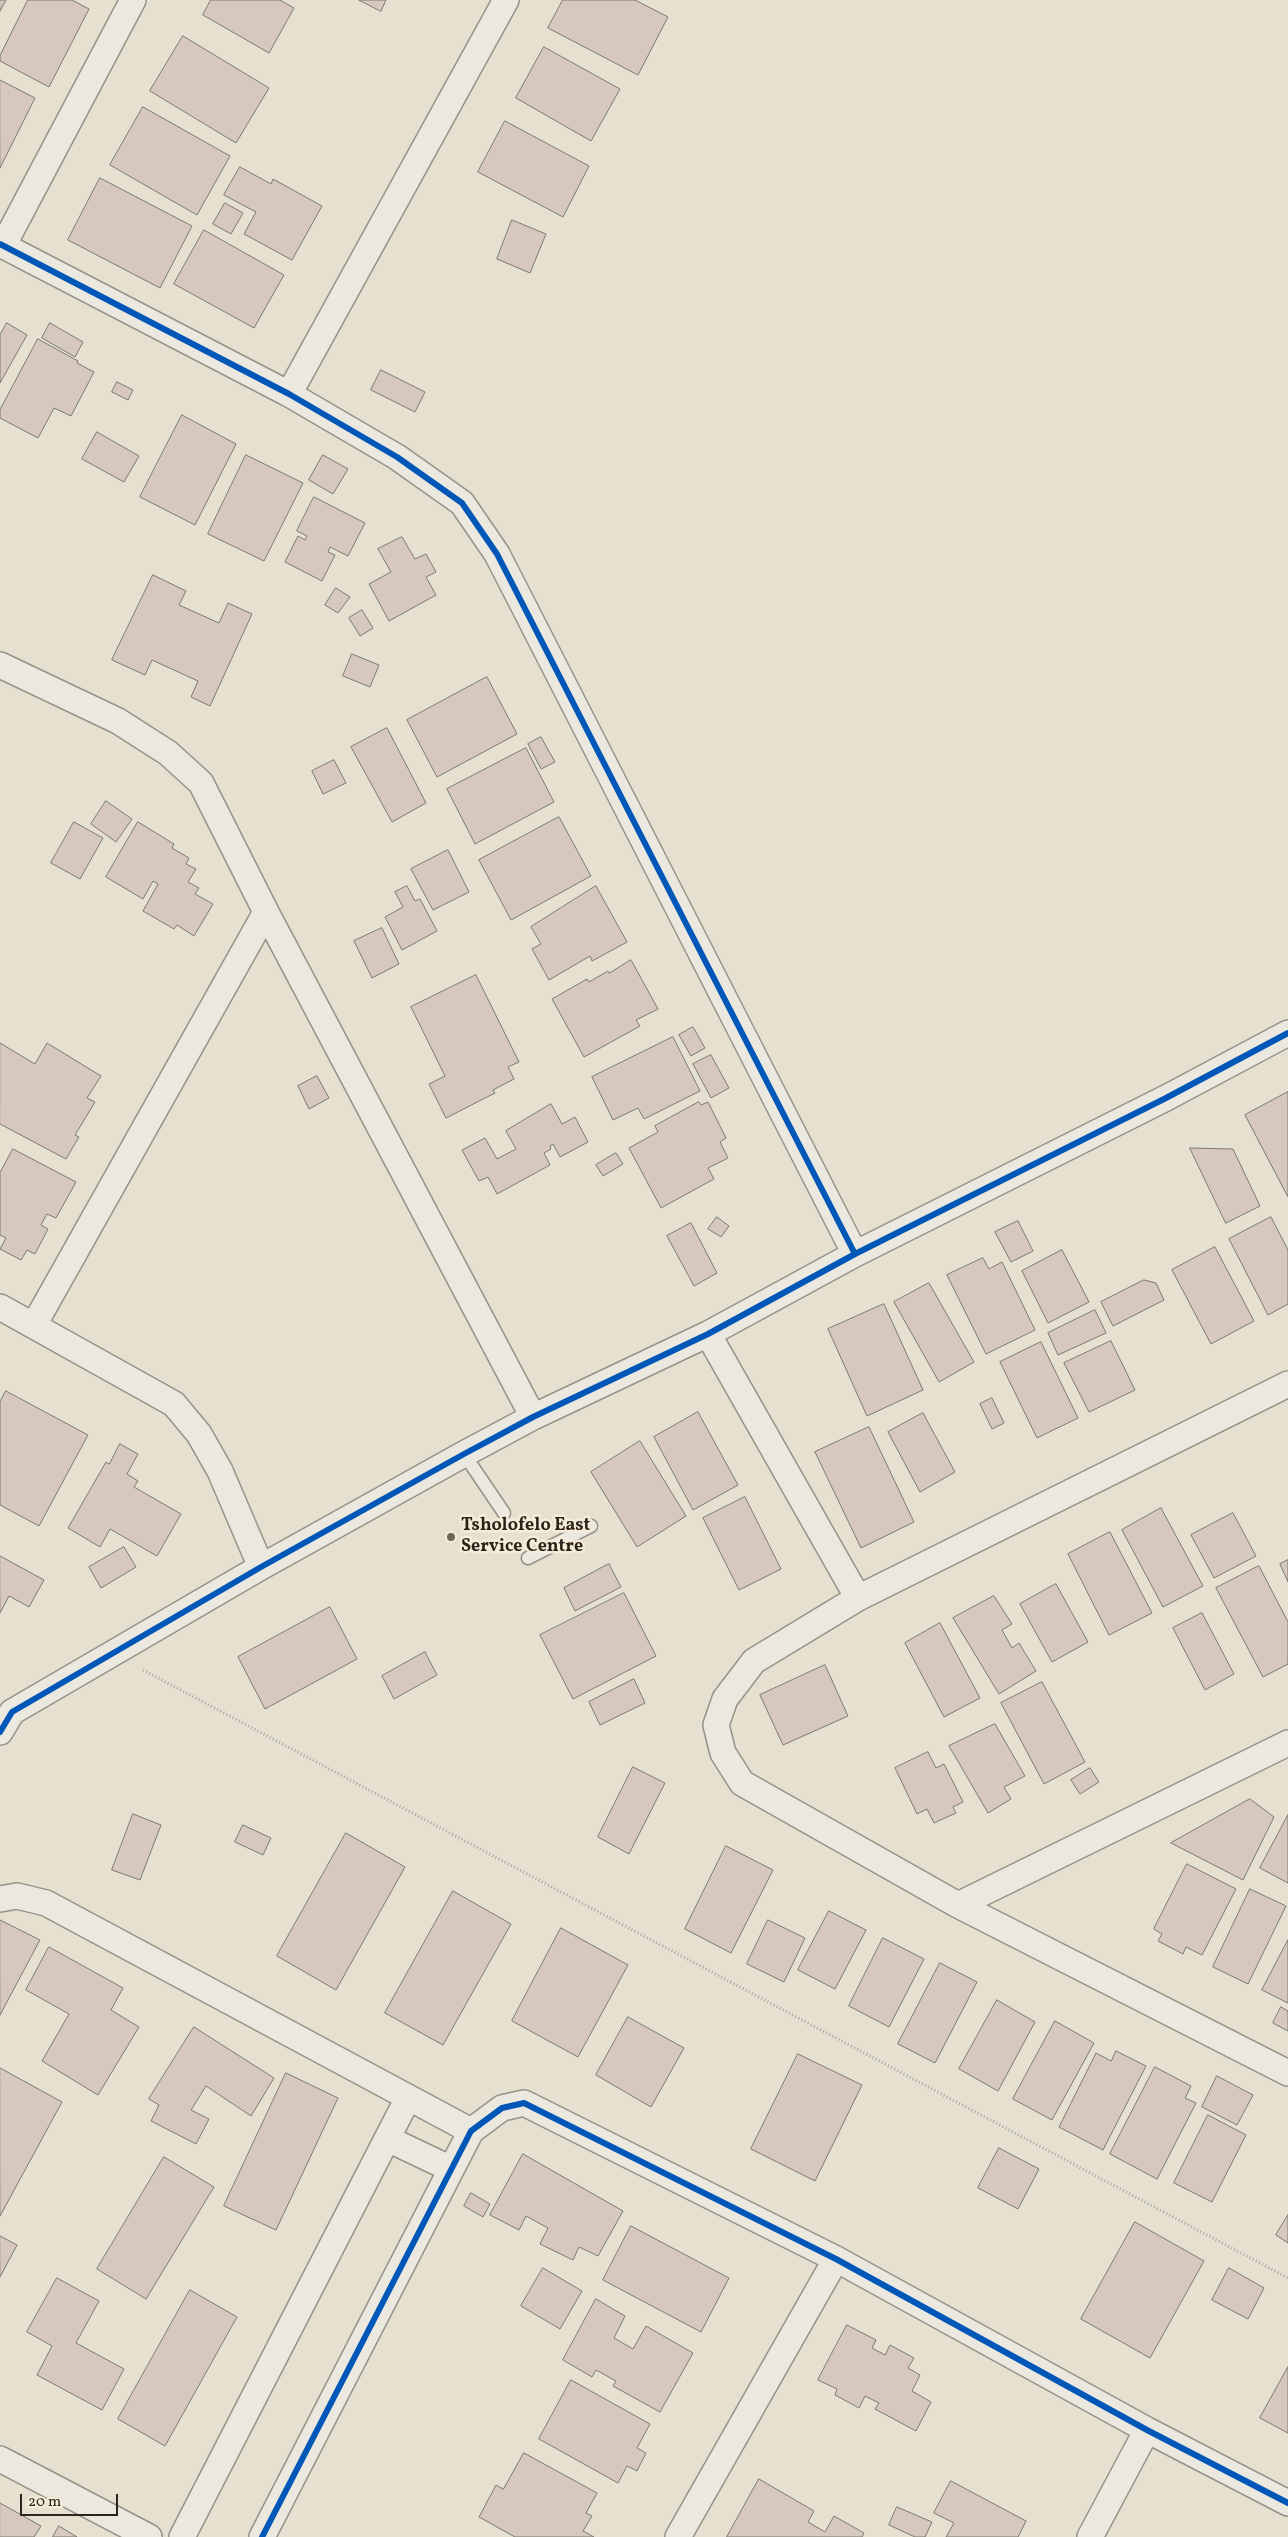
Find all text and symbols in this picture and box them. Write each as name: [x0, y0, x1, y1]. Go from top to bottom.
place label: Tsholofelo East Service Centre: [461, 1516, 590, 1558]
marker: Tsholofelo East Service Centre: [445, 1531, 457, 1543]
scale bar: [22, 2484, 120, 2516]
text: 20 m: [28, 2492, 61, 2513]

